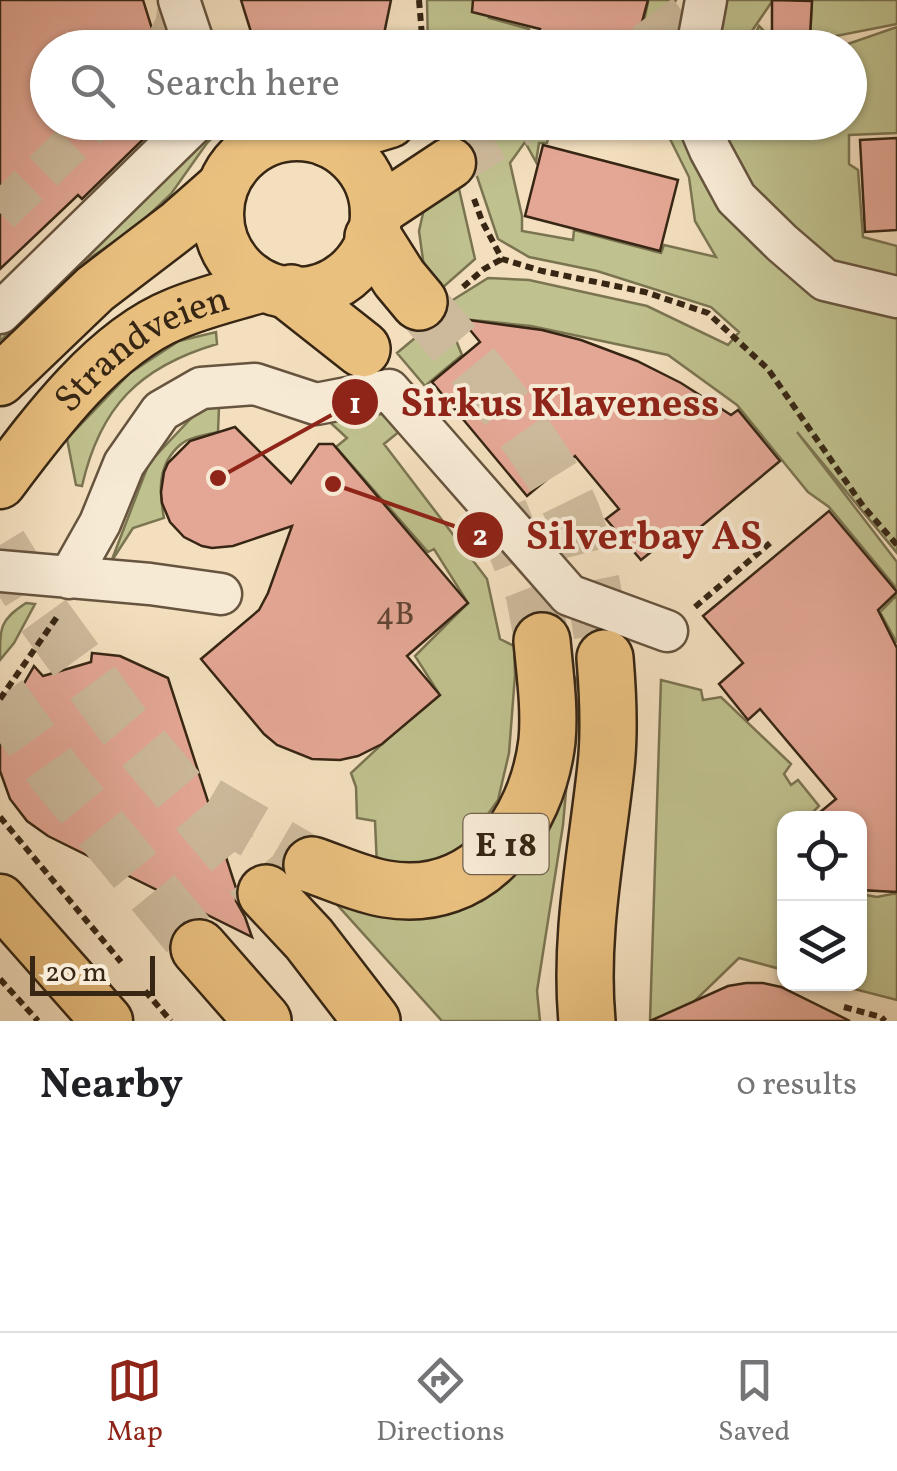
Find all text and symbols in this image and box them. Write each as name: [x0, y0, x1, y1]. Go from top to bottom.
search box: [30, 30, 867, 140]
icon: search: [65, 58, 120, 113]
text: Search here: [145, 59, 340, 112]
street label: Strandveien: [44, 274, 236, 426]
callout: Sirkus Klaveness: [330, 367, 739, 437]
text: Sirkus Klaveness: [400, 378, 720, 434]
text: 1: [349, 384, 361, 426]
callout: Silverbay AS: [455, 500, 782, 570]
text: Silverbay AS: [526, 511, 762, 567]
text: 2: [472, 516, 488, 558]
house number: 4B: [375, 594, 415, 638]
map controls: [777, 811, 867, 991]
button: locate: [777, 811, 867, 901]
road number: E 18: [464, 814, 548, 874]
button: layers: [777, 901, 867, 991]
scale bar: [30, 951, 155, 996]
text: 20 m: [45, 954, 107, 993]
text: Nearby: [40, 1057, 183, 1116]
text: 0 results: [737, 1064, 857, 1108]
tab: Map: [107, 1353, 163, 1452]
tab: Directions: [376, 1353, 505, 1452]
tab: Saved: [718, 1353, 790, 1452]

